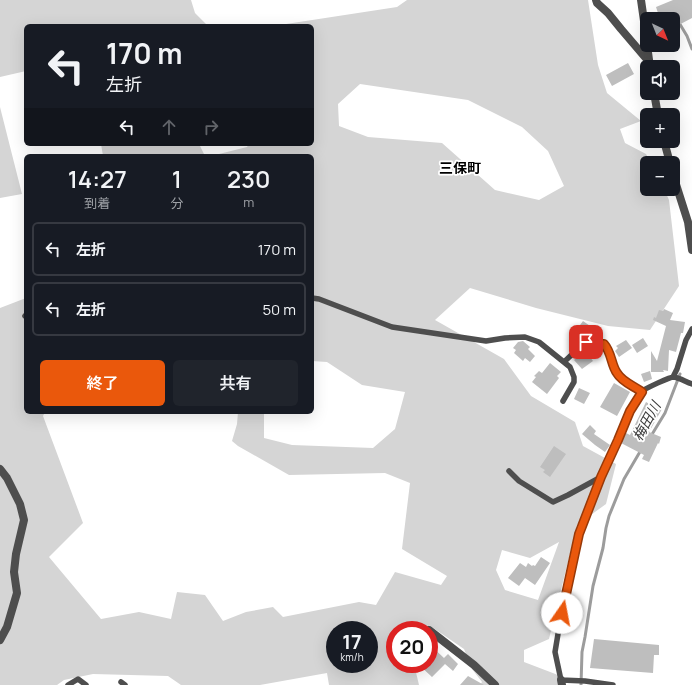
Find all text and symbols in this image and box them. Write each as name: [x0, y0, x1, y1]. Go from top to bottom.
north arrow: [640, 12, 680, 52]
map controls: [640, 12, 680, 196]
text: 170 m: [106, 34, 182, 72]
icon: left: [40, 40, 92, 92]
button: sound: [640, 60, 680, 100]
text: 左折: [106, 72, 142, 96]
button: +: [640, 108, 680, 148]
icon: left: [116, 116, 138, 138]
icon: ahead: [158, 116, 180, 138]
icon: right: [200, 116, 222, 138]
button: −: [640, 156, 680, 196]
district label: 三保町: [439, 158, 481, 177]
text: 14:27: [68, 162, 127, 195]
text: 1: [172, 162, 182, 195]
text: 230: [227, 162, 270, 195]
text: m: [243, 193, 254, 211]
text: 到着: [84, 194, 110, 212]
text: 分: [170, 194, 183, 212]
icon: left: [42, 238, 64, 260]
text: 左折: [76, 239, 106, 260]
text: 170 m: [258, 239, 296, 260]
icon: left: [42, 298, 64, 320]
text: 左折: [76, 299, 106, 320]
text: 50 m: [262, 299, 296, 320]
pin: [569, 325, 603, 359]
icon: arrive: [575, 331, 597, 353]
button: 終了: [40, 360, 165, 406]
button: 共有: [173, 360, 298, 406]
water label: 梅田川: [628, 396, 665, 444]
position arrow: [541, 592, 583, 634]
speed limit sign: 20: [386, 621, 438, 673]
text: 17: [342, 628, 362, 655]
text: km/h: [340, 650, 364, 664]

